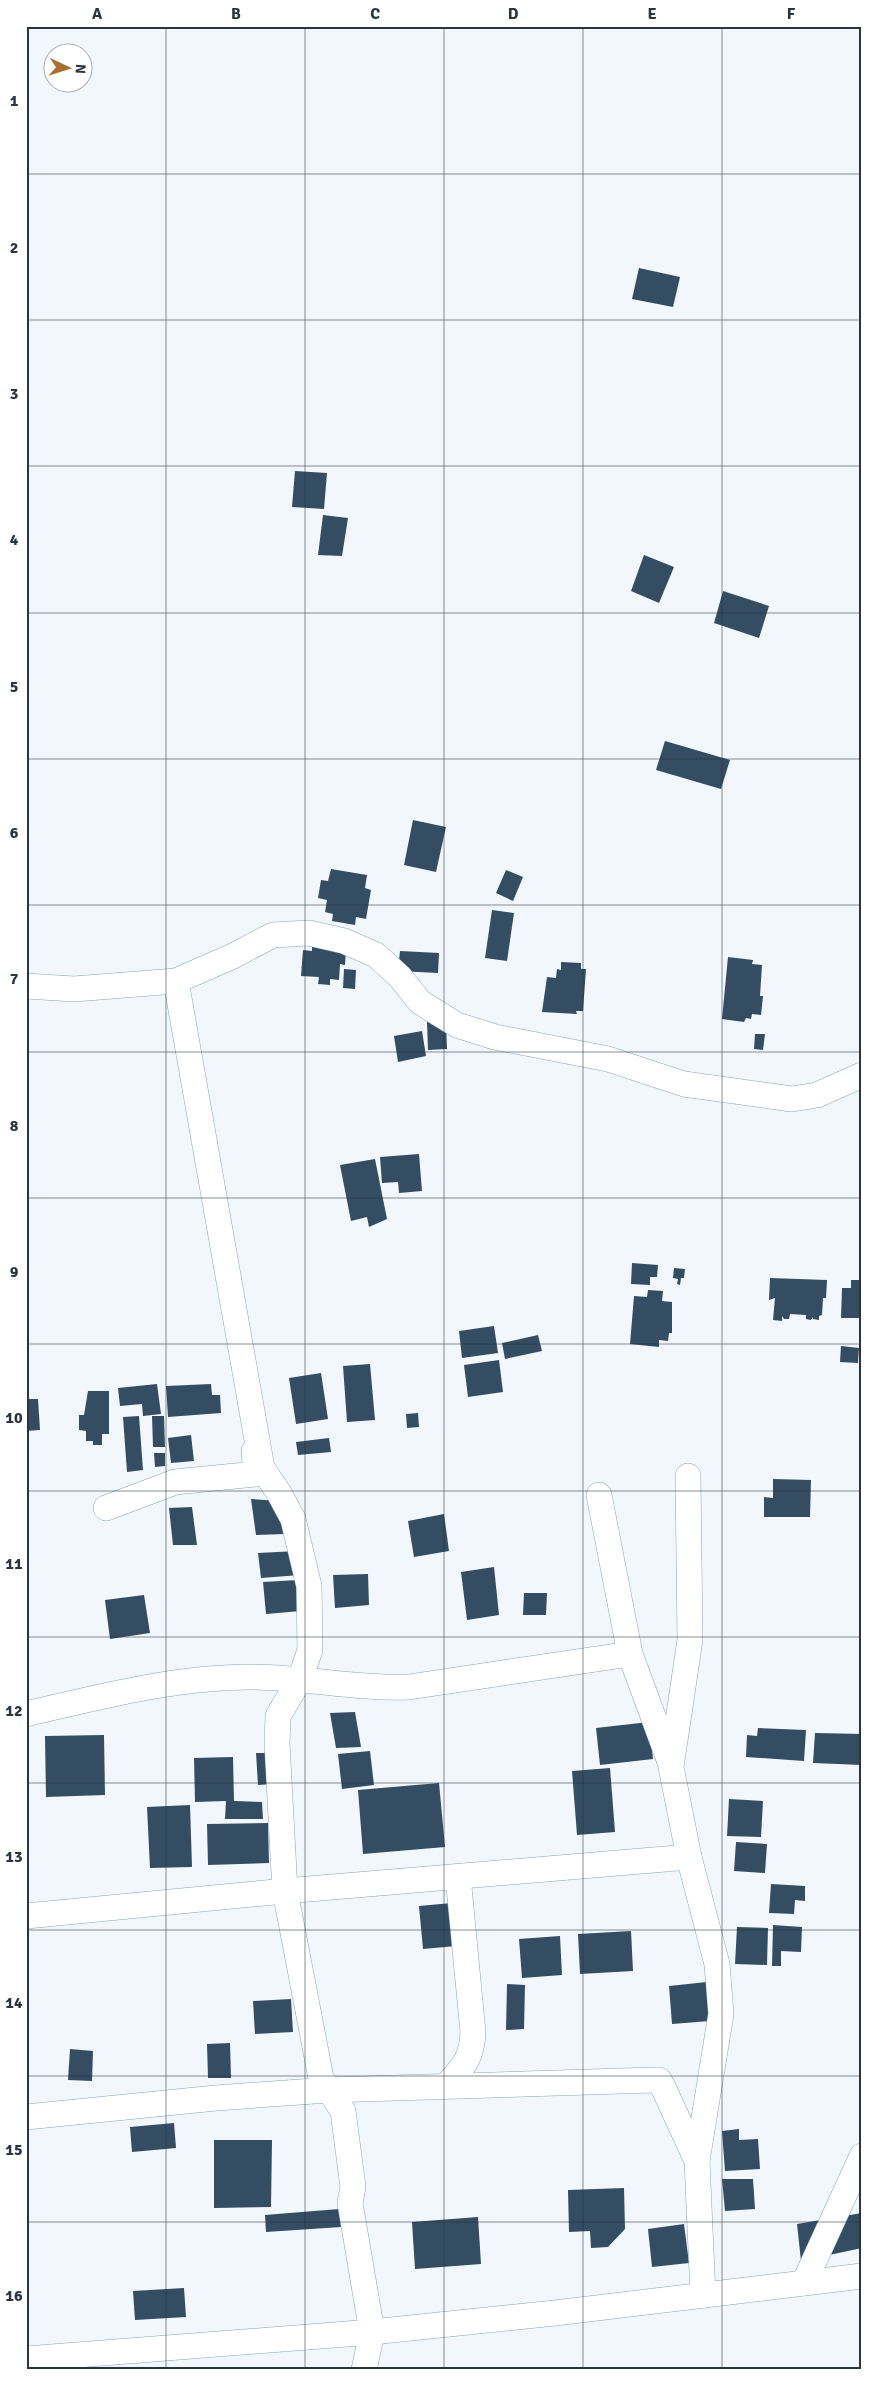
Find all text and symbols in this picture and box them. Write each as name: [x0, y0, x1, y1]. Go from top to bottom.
text: A: [92, 4, 103, 24]
text: B: [231, 4, 241, 24]
text: C: [370, 4, 380, 24]
text: D: [508, 4, 519, 24]
text: E: [647, 4, 657, 24]
text: F: [787, 4, 796, 24]
north arrow: [42, 42, 92, 92]
text: N: [72, 63, 89, 74]
text: 1: [10, 91, 19, 111]
text: 2: [10, 238, 18, 258]
text: 3: [10, 384, 18, 404]
text: 4: [10, 530, 19, 550]
text: 5: [10, 677, 18, 697]
text: 6: [10, 823, 19, 843]
text: 7: [10, 969, 19, 989]
text: 8: [10, 1116, 19, 1136]
text: 9: [10, 1262, 19, 1282]
text: 10: [5, 1408, 23, 1428]
text: 11: [5, 1554, 23, 1574]
text: 12: [5, 1701, 23, 1721]
text: 13: [5, 1847, 23, 1867]
text: 14: [5, 1993, 23, 2013]
text: 15: [5, 2140, 23, 2160]
text: 16: [5, 2286, 23, 2306]

